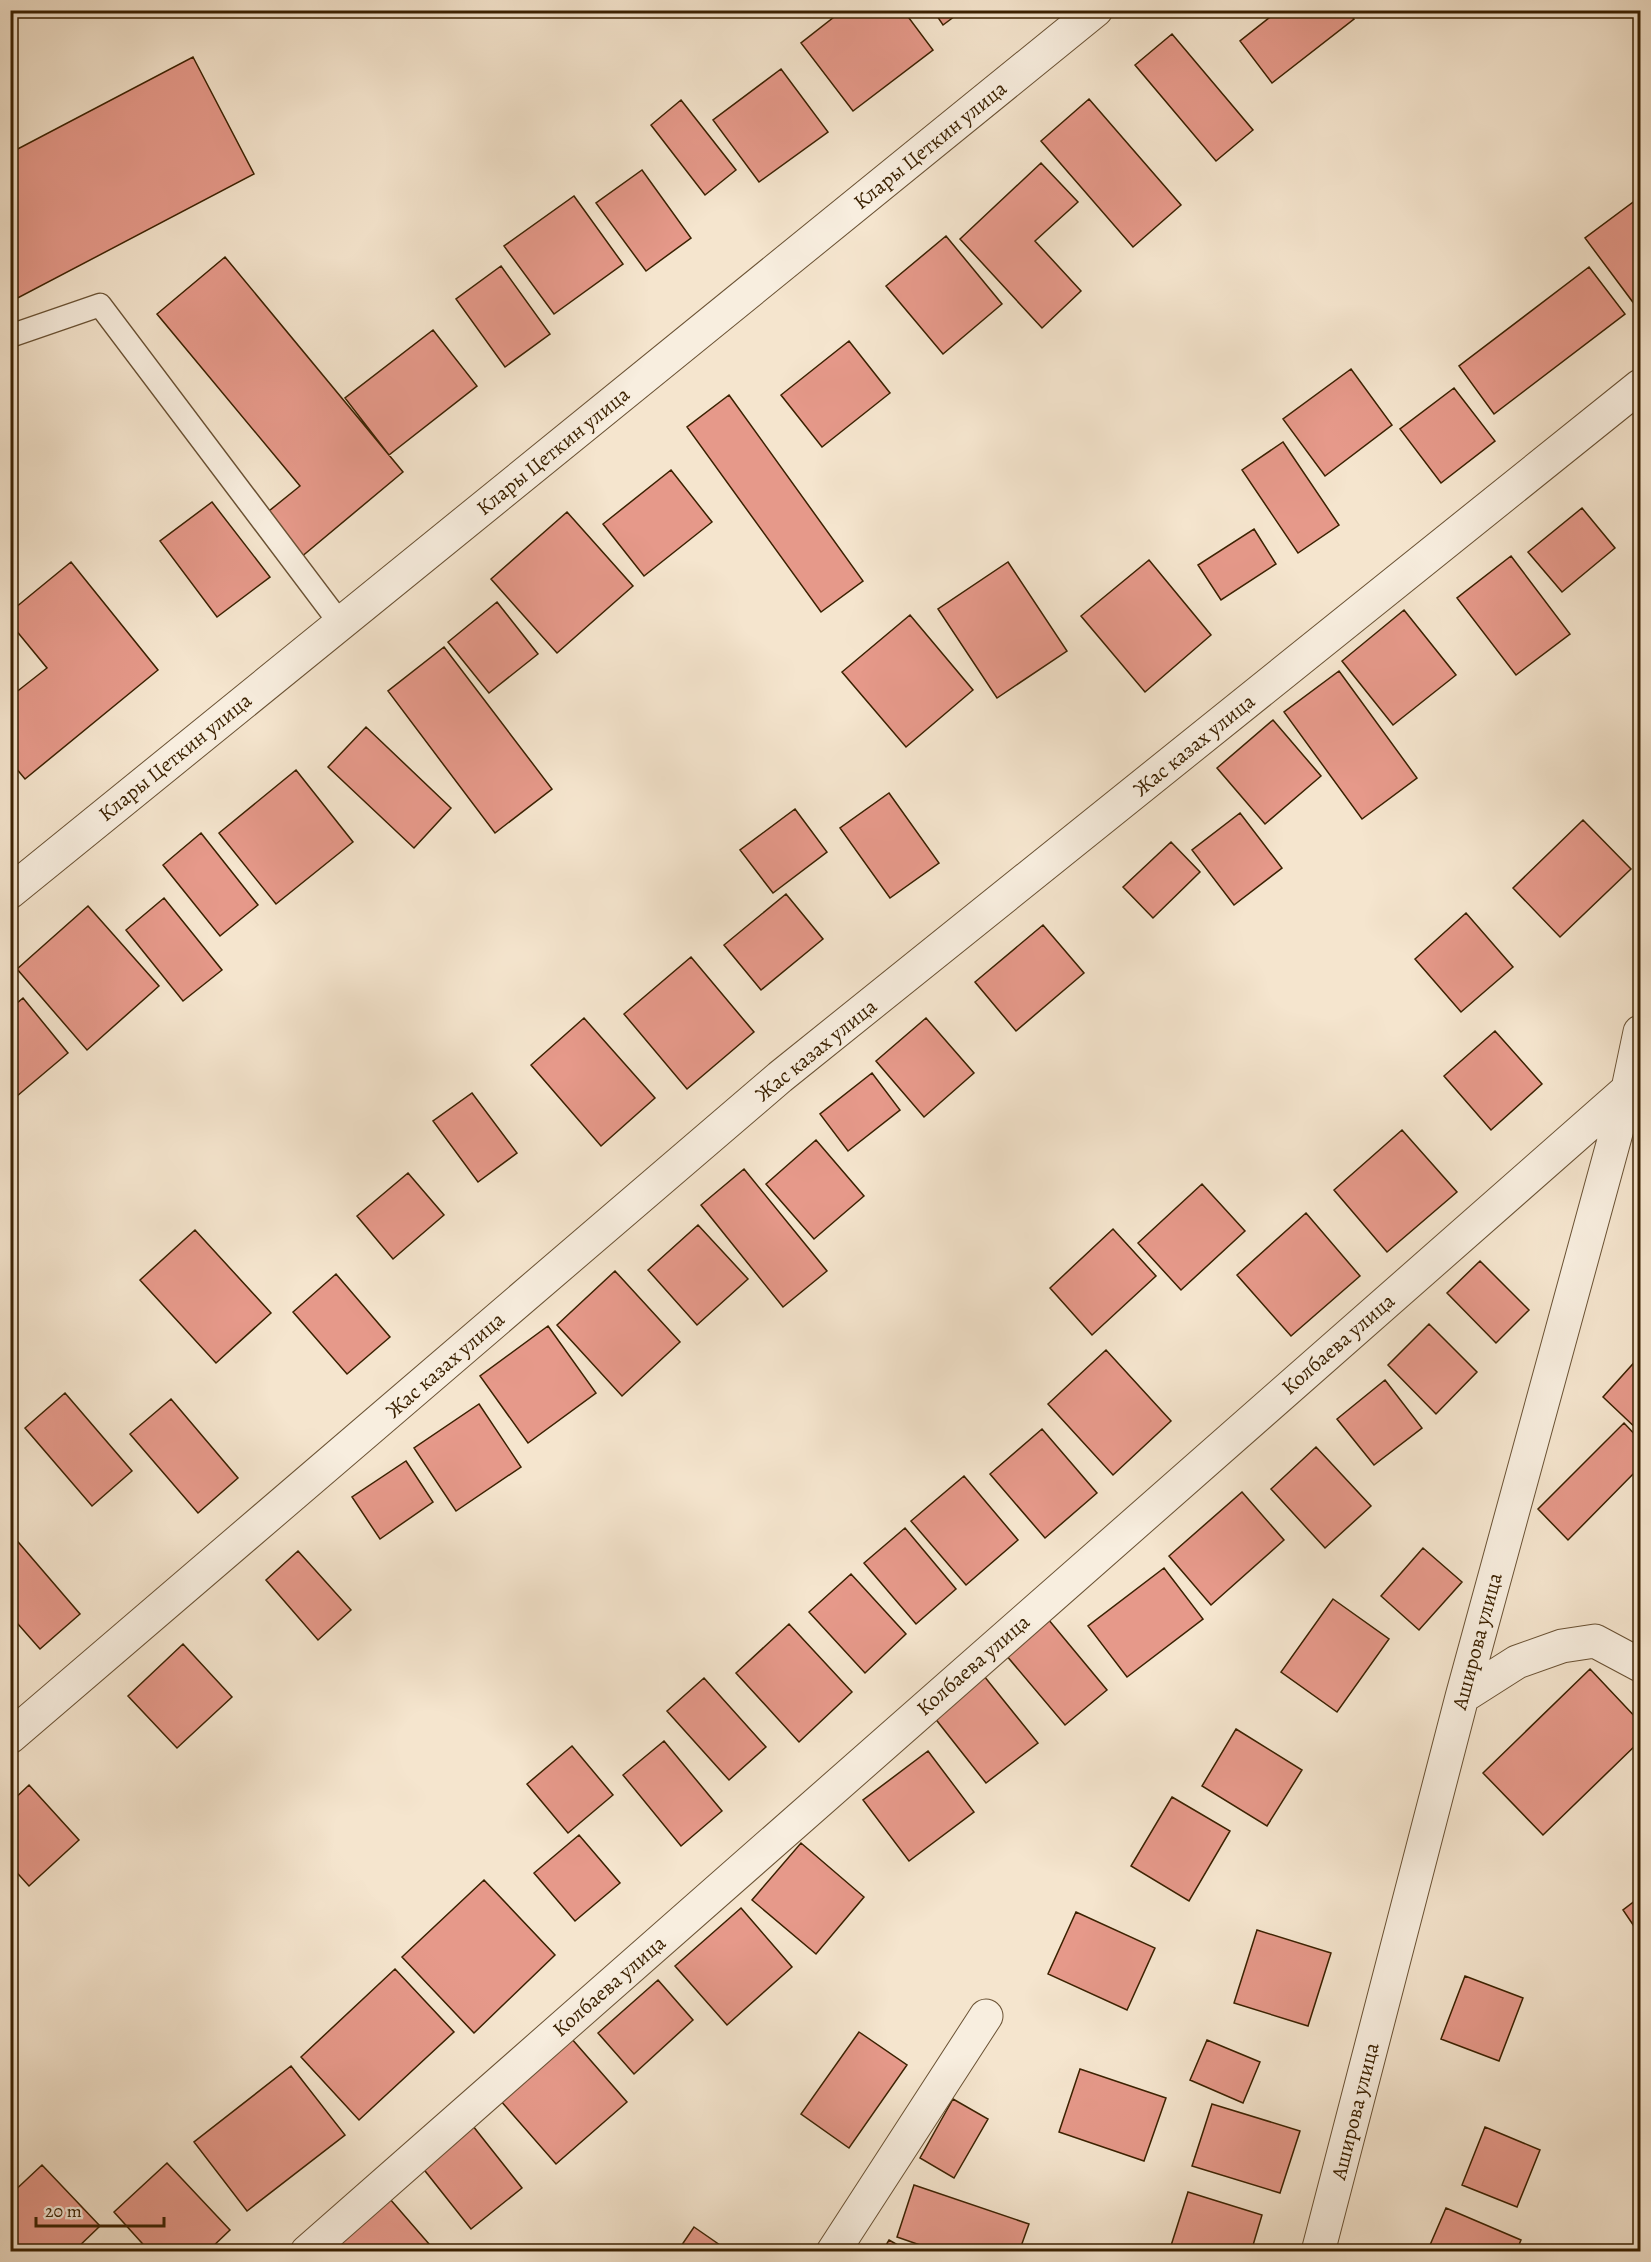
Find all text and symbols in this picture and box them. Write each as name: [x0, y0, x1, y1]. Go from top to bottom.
street label: Клары Цеткин улица: [847, 74, 1013, 216]
street label: Клары Цеткин улица: [470, 380, 636, 522]
street label: Клары Цеткин улица: [92, 686, 258, 828]
street label: Жас казах улица: [1127, 687, 1261, 803]
street label: Жас казах улица: [749, 992, 883, 1108]
street label: Колбаева улица: [1275, 1287, 1401, 1401]
street label: Жас казах улица: [380, 1305, 511, 1424]
street label: Аширова улица: [1445, 1569, 1509, 1713]
street label: Колбаева улица: [910, 1608, 1036, 1722]
street label: Колбаева улица: [546, 1929, 672, 2043]
street label: Аширова улица: [1324, 2039, 1386, 2183]
scale bar: [36, 2190, 164, 2228]
text: 20 m: [45, 2199, 82, 2223]

